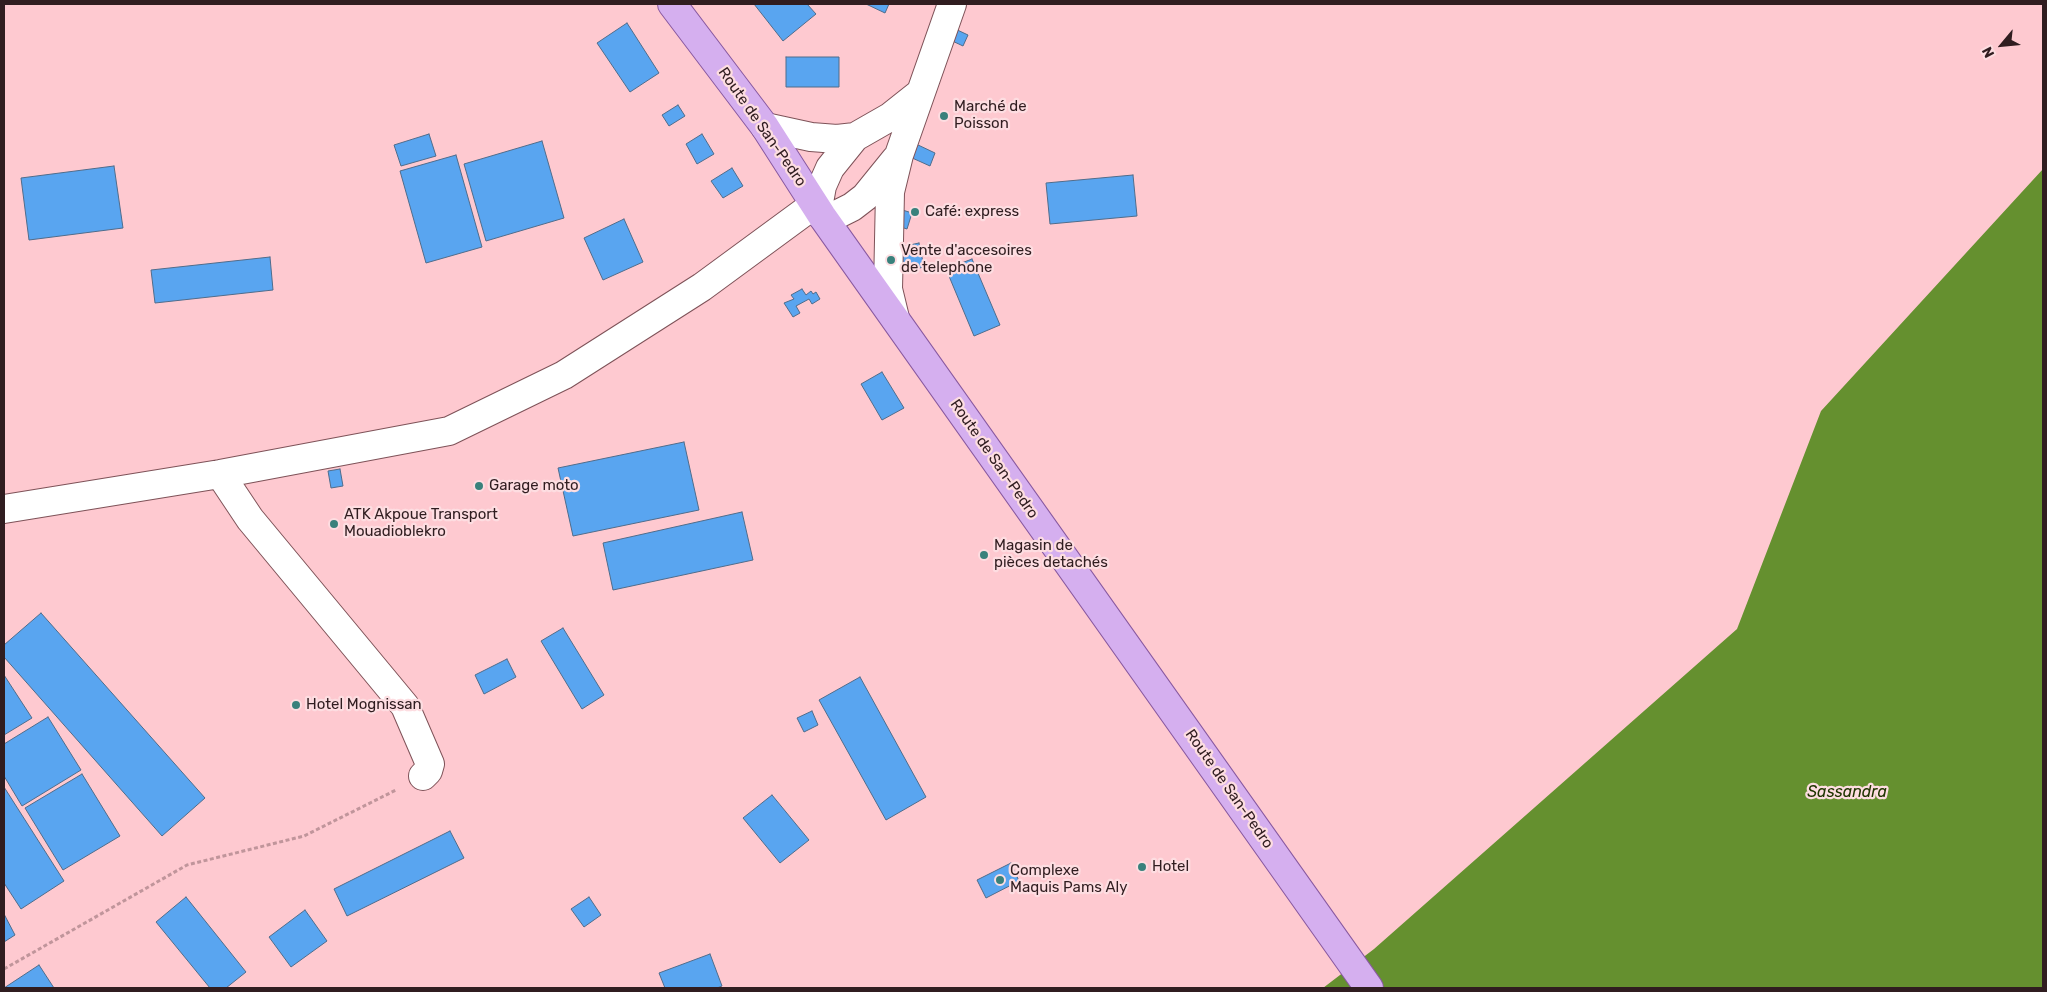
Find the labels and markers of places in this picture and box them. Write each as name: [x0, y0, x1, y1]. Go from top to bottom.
place label: Marché de Poisson: [954, 98, 1027, 133]
marker: Marché de Poisson: [938, 110, 950, 122]
place label: Café: express: [925, 203, 1019, 221]
marker: Café: express: [909, 206, 921, 218]
place label: Vente d'accesoires de telephone: [901, 242, 1032, 277]
marker: Vente d'accesoires de telephone: [885, 254, 897, 266]
place label: Garage moto: [489, 477, 579, 495]
marker: Garage moto: [473, 480, 485, 492]
place label: ATK Akpoue Transport Mouadioblekro: [344, 506, 498, 541]
marker: ATK Akpoue Transport Mouadioblekro: [328, 518, 340, 530]
place label: Magasin de pièces detachés: [994, 537, 1108, 572]
marker: Magasin de pièces detachés: [978, 549, 990, 561]
place label: Hotel Mognissan: [306, 696, 422, 714]
marker: Hotel Mognissan: [290, 699, 302, 711]
place label: Hotel: [1152, 858, 1189, 876]
marker: Hotel: [1136, 861, 1148, 873]
place label: Complexe Maquis Pams Aly: [1010, 862, 1128, 897]
marker: Complexe Maquis Pams Aly: [994, 874, 1006, 886]

